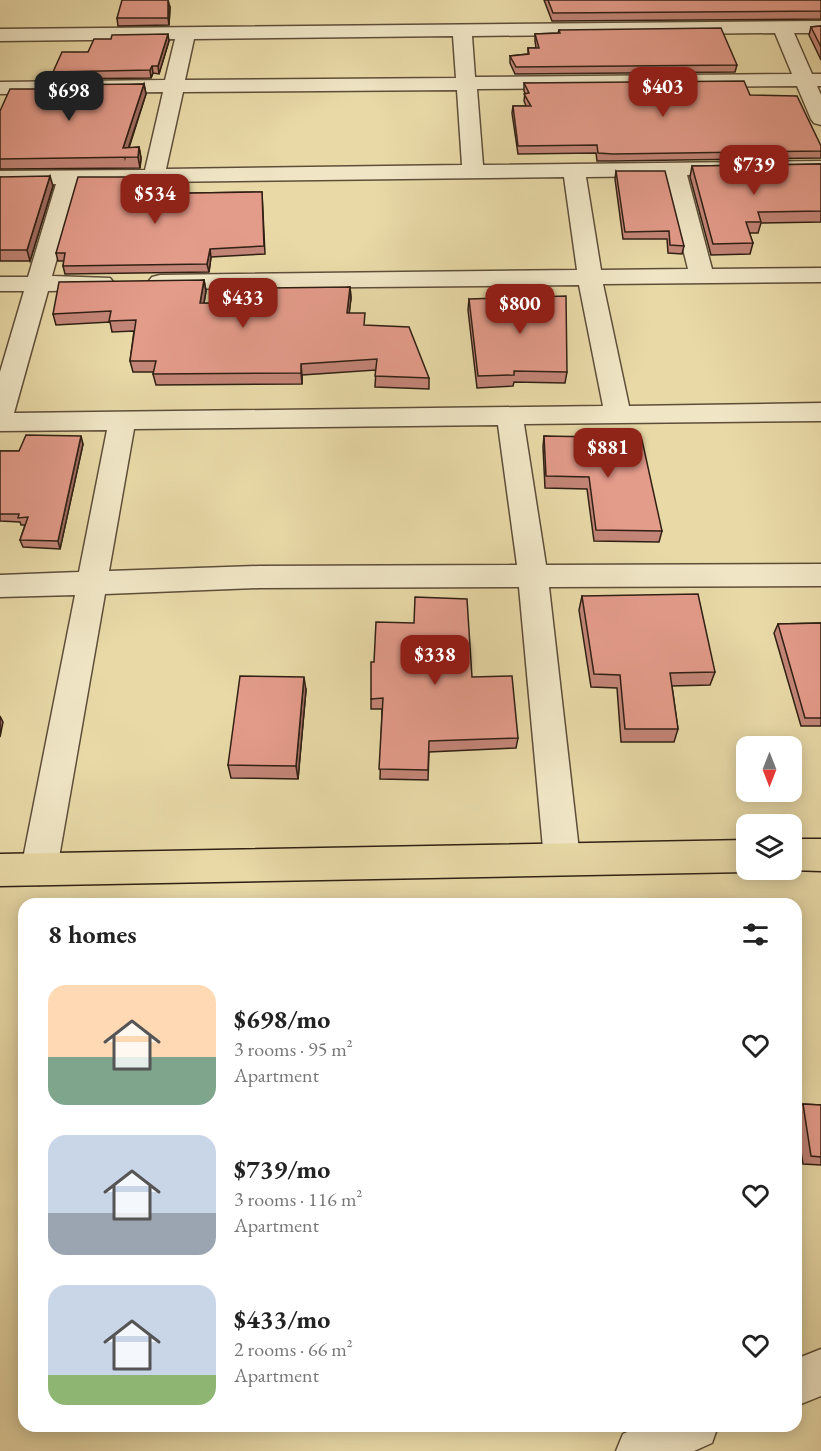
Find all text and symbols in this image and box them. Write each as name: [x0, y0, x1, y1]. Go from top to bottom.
pin: $403: [627, 67, 699, 118]
pin: $698: [33, 71, 105, 122]
text: $403: [643, 73, 683, 99]
text: $698: [49, 77, 89, 103]
pin: $739: [718, 145, 790, 196]
text: $739: [734, 151, 774, 177]
pin: $534: [119, 174, 191, 225]
text: $534: [135, 180, 175, 206]
pin: $433: [207, 278, 279, 329]
text: $433: [223, 284, 263, 310]
pin: $800: [484, 284, 556, 335]
text: $800: [500, 290, 540, 316]
pin: $881: [572, 428, 644, 479]
text: $881: [588, 434, 628, 460]
pin: $338: [399, 635, 471, 686]
text: $338: [415, 641, 455, 667]
north arrow: [736, 736, 802, 802]
map controls: [736, 736, 802, 880]
button: layers: [736, 814, 802, 880]
text: 8 homes: [48, 917, 137, 951]
icon: filters: [739, 918, 772, 951]
text: $698/mo: [234, 1002, 330, 1036]
icon: home: [96, 1009, 168, 1081]
icon: heart: [739, 1029, 772, 1062]
text: 3 rooms · 95 m²: [234, 1036, 353, 1062]
text: Apartment: [234, 1062, 319, 1088]
text: $739/mo: [234, 1152, 330, 1186]
icon: home: [96, 1159, 168, 1231]
icon: heart: [739, 1179, 772, 1212]
text: 3 rooms · 116 m²: [234, 1186, 362, 1212]
text: Apartment: [234, 1212, 319, 1238]
text: $433/mo: [234, 1302, 330, 1336]
icon: home: [96, 1309, 168, 1381]
icon: heart: [739, 1329, 772, 1362]
text: 2 rooms · 66 m²: [234, 1336, 353, 1362]
text: Apartment: [234, 1362, 319, 1388]

